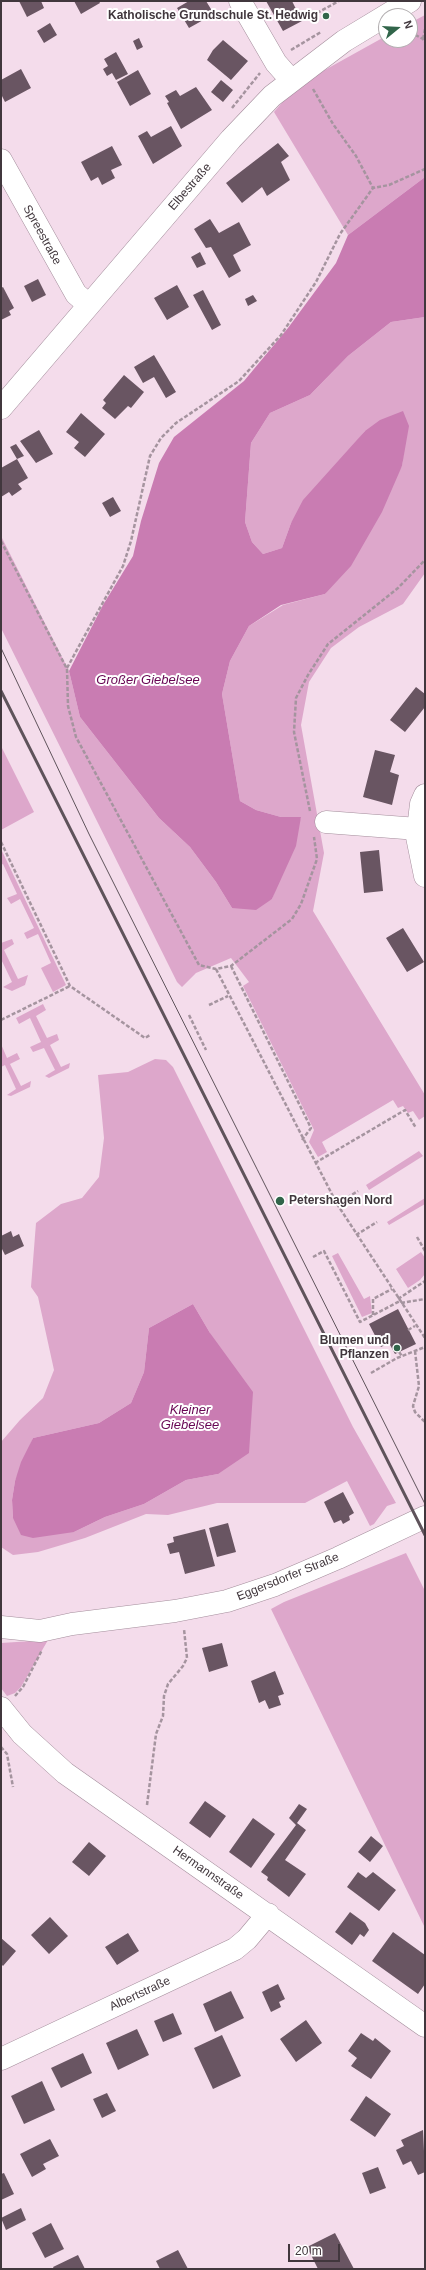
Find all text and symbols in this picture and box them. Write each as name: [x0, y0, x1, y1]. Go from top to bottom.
north arrow: [378, 8, 418, 48]
place label: Katholische Grundschule St. Hedwig: [108, 9, 318, 23]
marker: Katholische Grundschule St. Hedwig: [321, 11, 331, 21]
text: N: [402, 19, 415, 30]
street label: Elbestraße: [166, 160, 214, 214]
street label: Spreestraße: [20, 203, 64, 267]
water label: Großer Giebelsee: [96, 672, 200, 688]
place label: Petershagen Nord: [289, 1194, 392, 1208]
marker: Petershagen Nord: [274, 1195, 286, 1207]
place label: Blumen und Pflanzen: [320, 1334, 389, 1362]
marker: Blumen und Pflanzen: [392, 1343, 402, 1353]
water label: Kleiner Giebelsee: [161, 1402, 219, 1433]
street label: Eggersdorfer Straße: [235, 1550, 341, 1604]
street label: Hermannstraße: [170, 1843, 246, 1903]
street label: Albertstraße: [107, 1974, 173, 2014]
scale bar: [290, 2236, 342, 2262]
text: 20 m: [295, 2244, 322, 2258]

